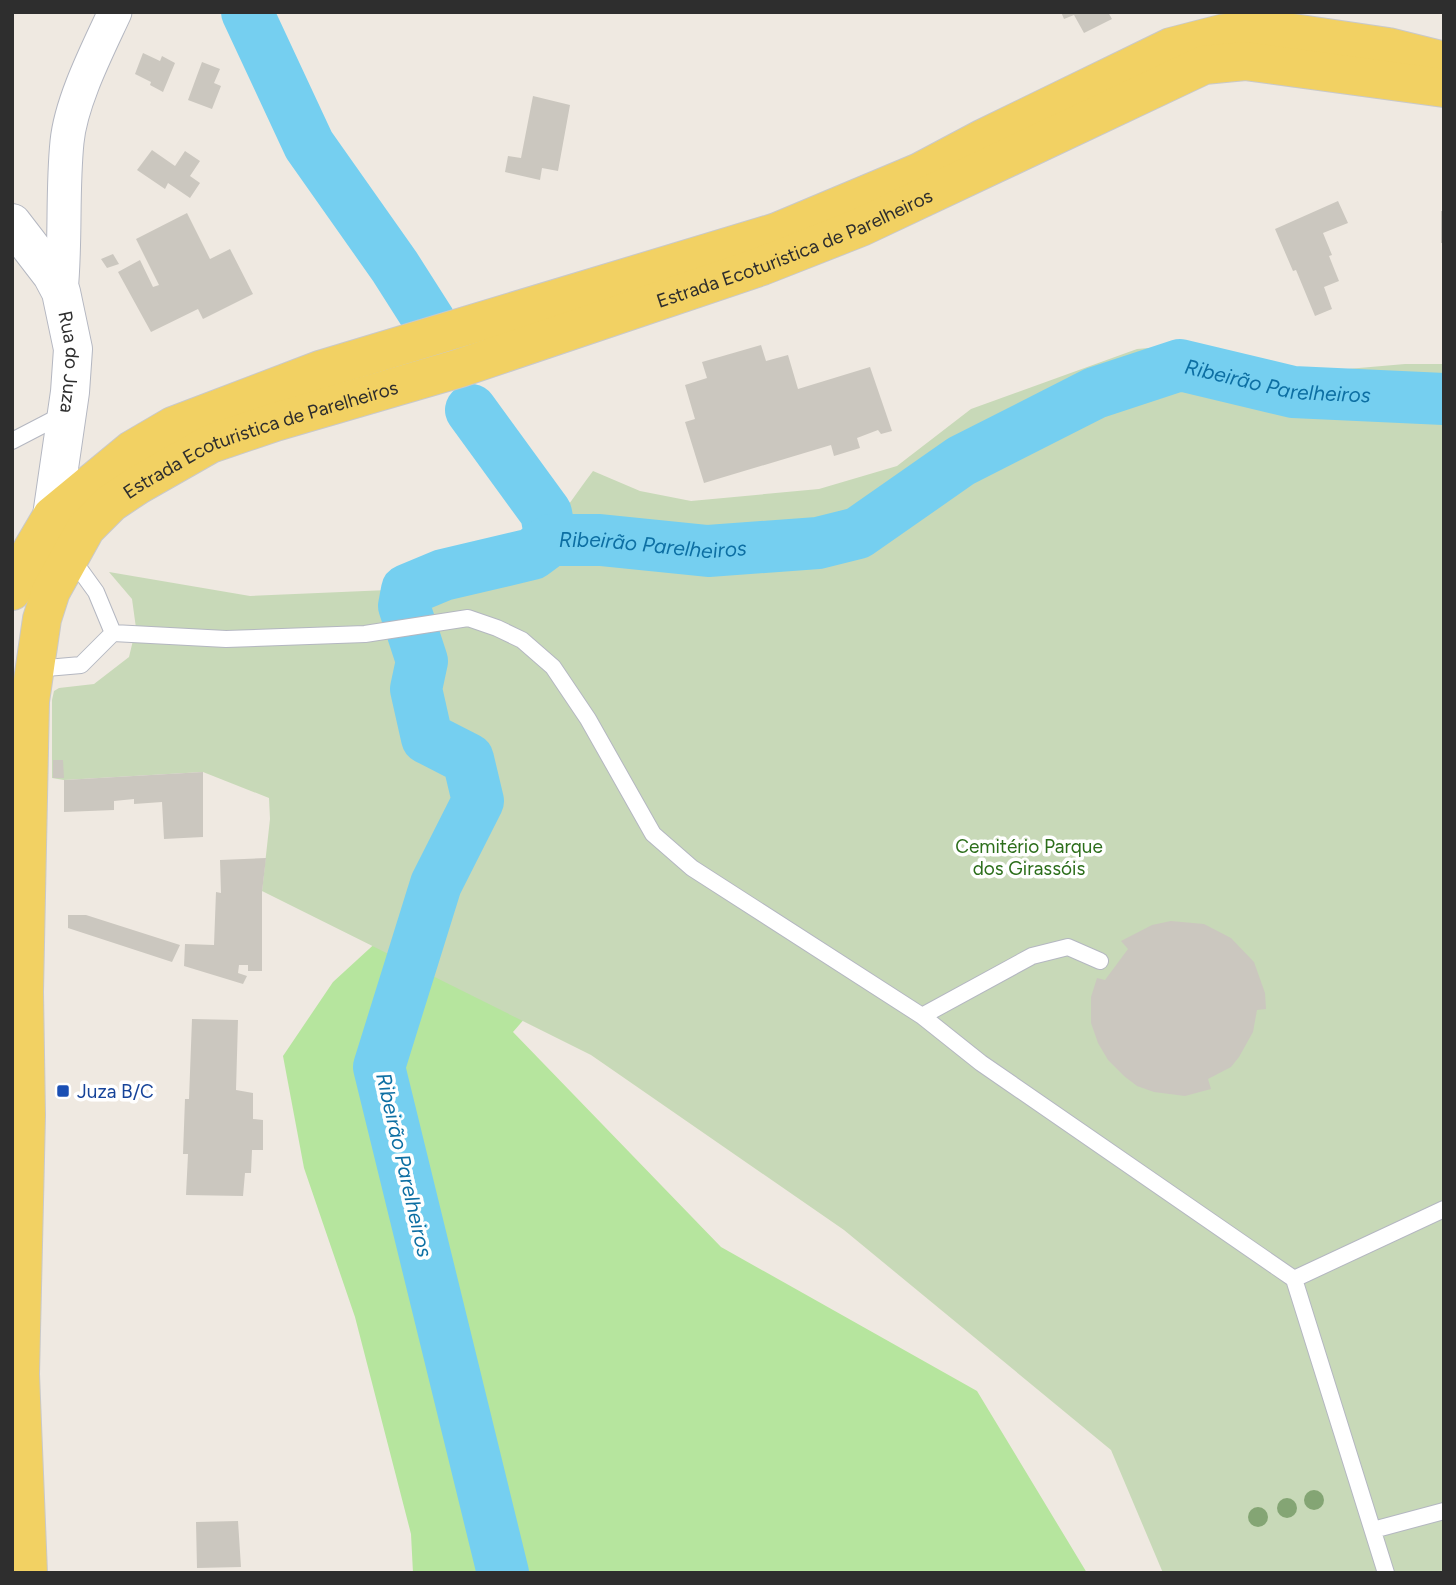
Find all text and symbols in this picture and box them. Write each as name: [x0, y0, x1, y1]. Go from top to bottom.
street label: Estrada Ecoturistica de Parelheiros: [653, 184, 936, 313]
street label: Rua do Juza: [53, 309, 84, 415]
water label: Ribeirão Parelheiros: [1182, 354, 1371, 408]
street label: Estrada Ecoturistica de Parelheiros: [119, 376, 401, 504]
water label: Ribeirão Parelheiros: [559, 527, 748, 563]
park label: Cemitério Parque dos Girassóis: [955, 835, 1103, 880]
water label: Ribeirão Parelheiros: [371, 1070, 438, 1260]
place label: Juza B/C: [77, 1080, 154, 1103]
marker: Juza B/C: [55, 1083, 71, 1099]

